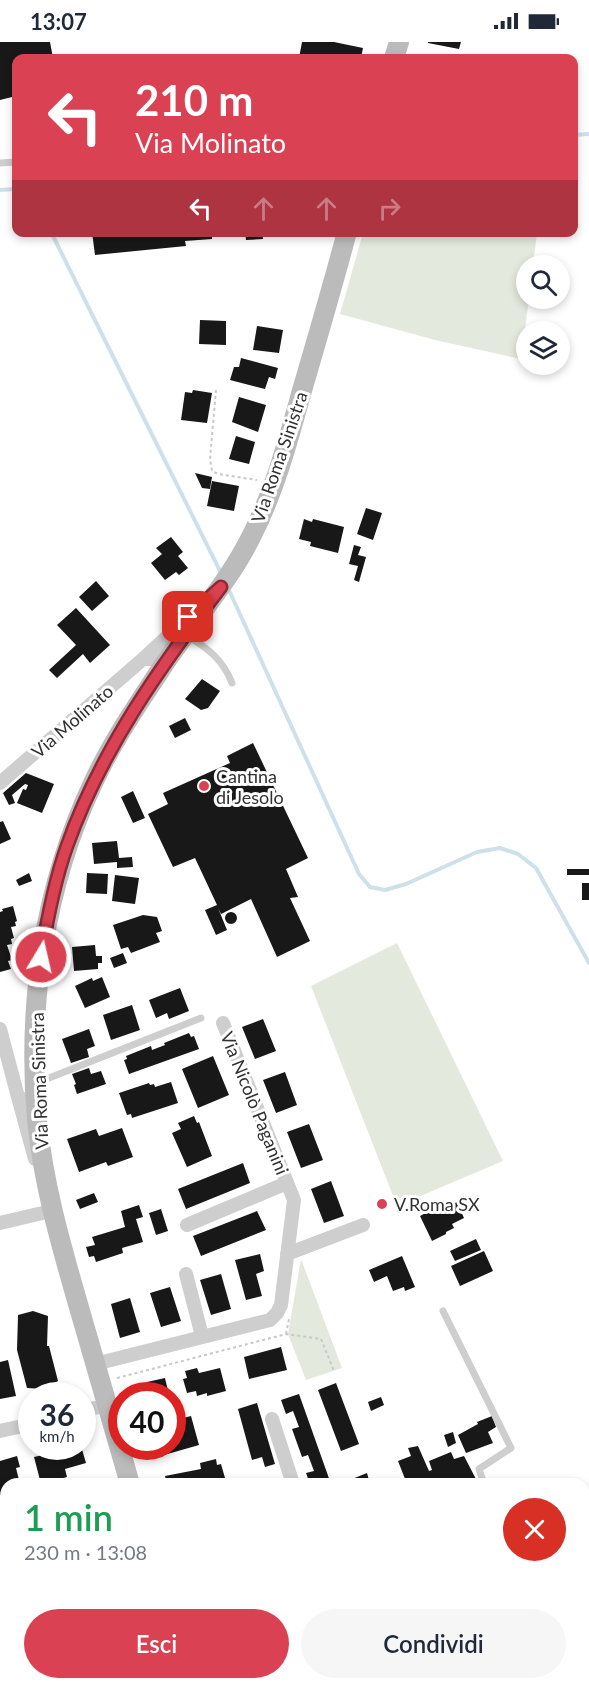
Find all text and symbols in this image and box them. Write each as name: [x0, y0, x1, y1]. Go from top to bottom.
text: 13:07: [30, 8, 87, 35]
text: 210 m: [135, 75, 253, 125]
icon: left: [36, 78, 114, 156]
text: Via Molinato: [135, 126, 286, 159]
icon: left: [184, 192, 217, 225]
icon: ahead: [247, 192, 280, 225]
icon: ahead: [310, 192, 343, 225]
icon: right: [373, 192, 406, 225]
map controls: [516, 255, 570, 375]
button: search: [516, 255, 570, 309]
button: layers: [516, 321, 570, 375]
street label: Via Roma Sinistra: [246, 389, 312, 525]
pin: [162, 591, 213, 642]
icon: arrive: [171, 600, 204, 633]
street label: Via Molinato: [27, 680, 117, 762]
place label: Cantina di Jesolo: [216, 765, 284, 808]
marker: Cantina di Jesolo: [197, 779, 211, 793]
position arrow: [9, 925, 73, 989]
street label: Via Roma Sinistra: [26, 1012, 52, 1150]
street label: Via Nicolò Paganini: [216, 1028, 294, 1178]
place label: V.Roma SX: [394, 1193, 480, 1215]
marker: V.Roma SX: [375, 1197, 389, 1211]
speed limit sign: 40: [108, 1382, 186, 1460]
text: 36: [40, 1396, 74, 1432]
text: km/h: [39, 1427, 75, 1445]
text: 1 min: [24, 1495, 113, 1539]
button: close: [503, 1498, 566, 1561]
text: 230 m · 13:08: [24, 1540, 147, 1564]
button: Esci: [24, 1609, 289, 1678]
button: Condividi: [301, 1609, 566, 1678]

